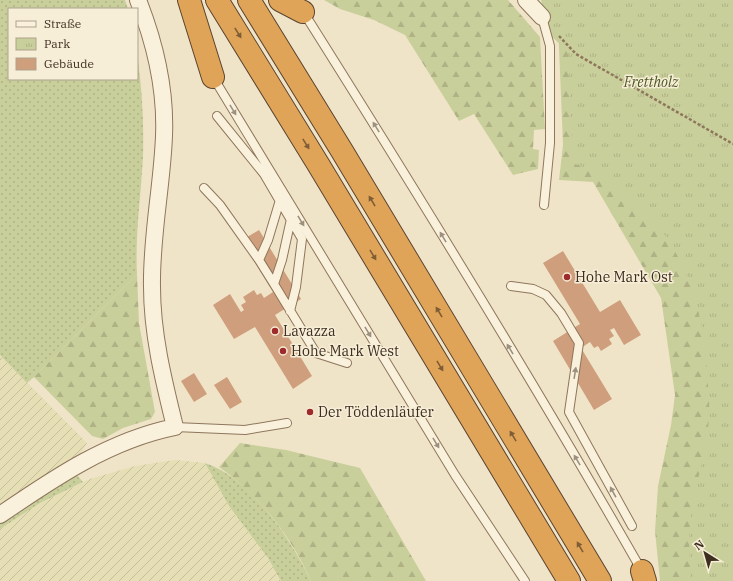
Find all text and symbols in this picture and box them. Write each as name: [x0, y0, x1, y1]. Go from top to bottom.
legend: [8, 8, 138, 80]
text: Straße: [44, 16, 81, 31]
one-way arrow: [234, 28, 242, 38]
text: Park: [44, 36, 70, 51]
text: Gebäude: [44, 56, 94, 71]
park label: Frettholz: [623, 73, 679, 91]
one-way arrow: [229, 105, 237, 115]
one-way arrow: [373, 121, 380, 133]
one-way arrow: [302, 139, 310, 149]
one-way arrow: [369, 195, 376, 207]
one-way arrow: [297, 215, 304, 227]
one-way arrow: [440, 231, 447, 243]
one-way arrow: [370, 249, 377, 261]
place label: Hohe Mark Ost: [575, 268, 673, 286]
marker: Hohe Mark Ost: [562, 272, 572, 282]
one-way arrow: [436, 306, 443, 318]
place label: Lavazza: [283, 322, 336, 340]
marker: Lavazza: [270, 326, 280, 336]
one-way arrow: [365, 326, 372, 338]
place label: Hohe Mark West: [291, 342, 399, 360]
one-way arrow: [507, 343, 514, 355]
marker: Hohe Mark West: [278, 346, 288, 356]
one-way arrow: [437, 360, 444, 372]
one-way arrow: [572, 367, 578, 380]
place label: Der Töddenläufer: [318, 403, 434, 421]
marker: Der Töddenläufer: [305, 407, 315, 417]
one-way arrow: [510, 430, 517, 442]
one-way arrow: [432, 437, 439, 449]
one-way arrow: [574, 454, 581, 466]
one-way arrow: [609, 486, 616, 498]
north arrow: [685, 533, 725, 573]
text: N: [691, 537, 707, 553]
one-way arrow: [577, 541, 584, 553]

